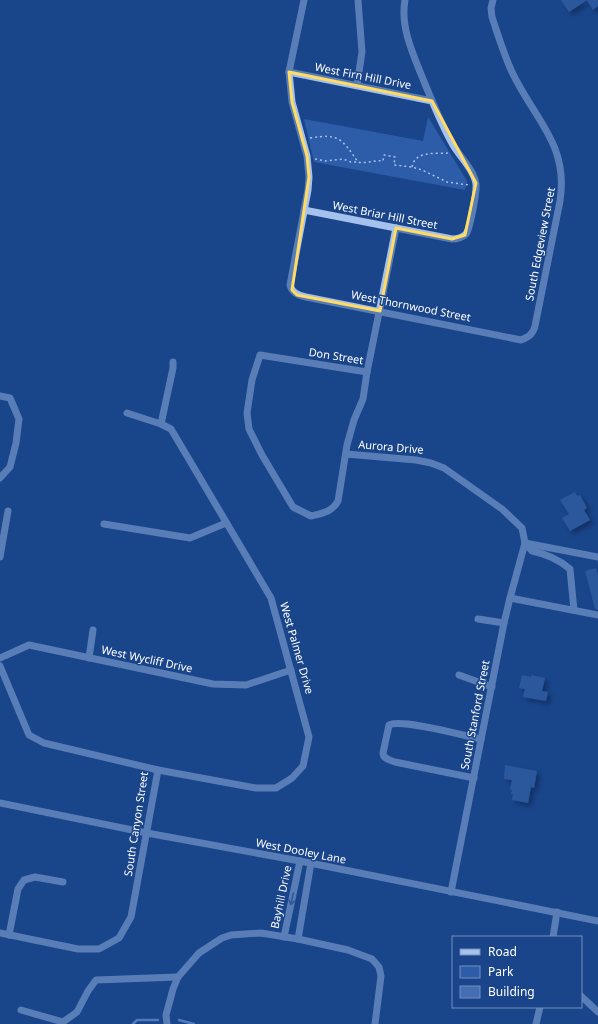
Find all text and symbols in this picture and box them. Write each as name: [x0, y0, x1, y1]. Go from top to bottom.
street label: West Firn Hill Drive: [314, 59, 413, 92]
street label: South Edgeview Street: [521, 186, 558, 302]
street label: West Briar Hill Street: [331, 197, 439, 232]
street label: West Thornwood Street: [350, 287, 472, 324]
street label: Don Street: [308, 344, 364, 367]
street label: Aurora Drive: [358, 436, 424, 457]
street label: West Palmer Drive: [277, 600, 318, 696]
street label: West Wycliff Drive: [100, 642, 194, 675]
street label: South Stanford Street: [457, 659, 492, 771]
street label: South Canyon Street: [120, 771, 151, 877]
street label: West Dooley Lane: [255, 834, 348, 867]
street label: Bayhill Drive: [266, 864, 295, 930]
one-way arrow: [288, 892, 296, 905]
legend: [452, 936, 582, 1008]
text: Road: [488, 943, 517, 960]
text: Park: [488, 963, 514, 980]
text: Building: [488, 983, 535, 1000]

